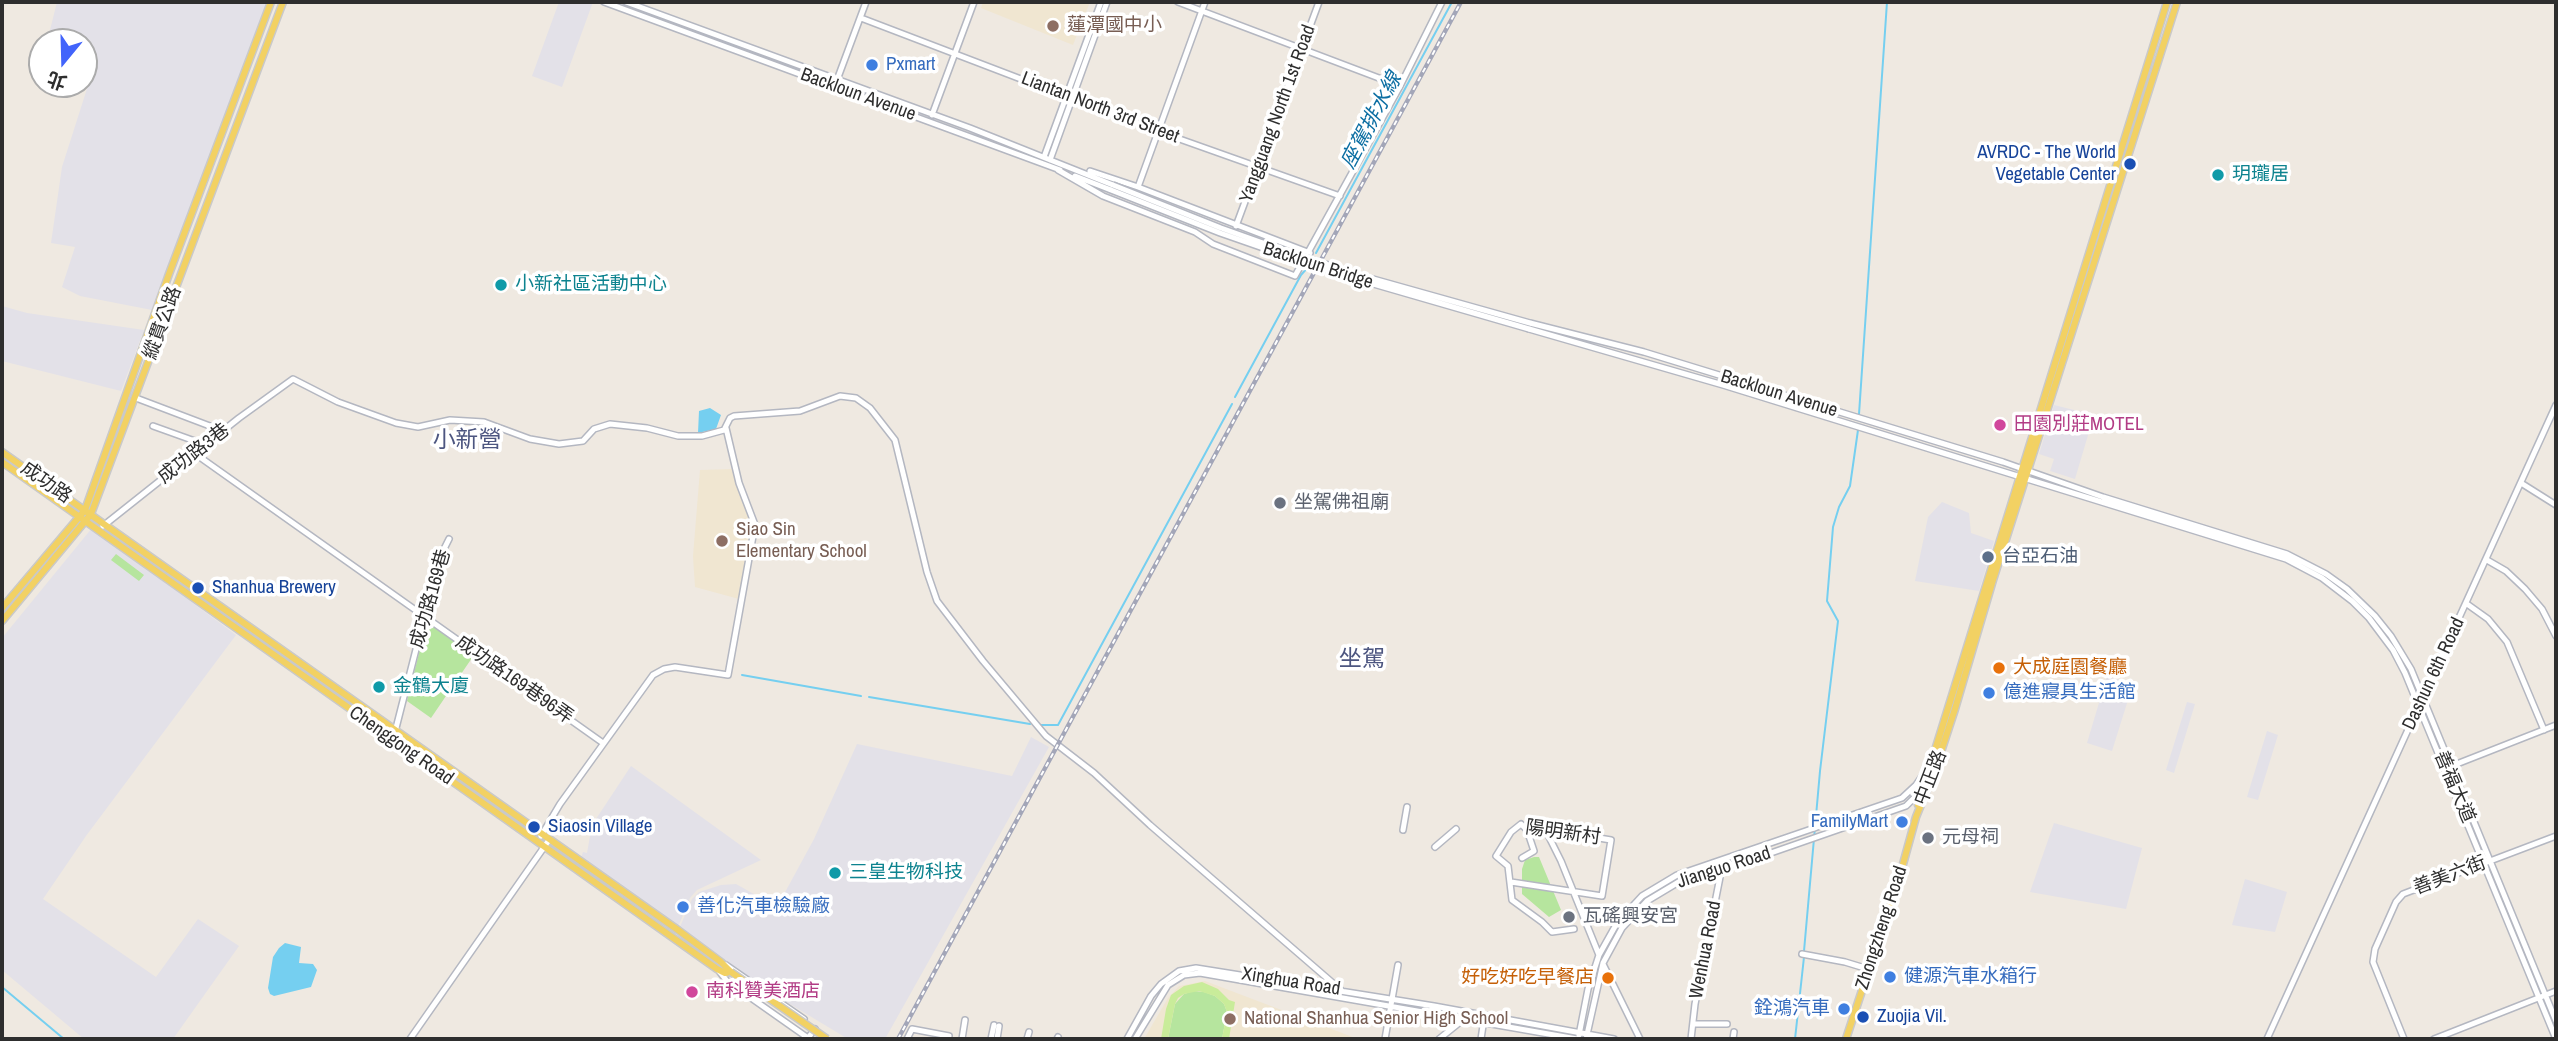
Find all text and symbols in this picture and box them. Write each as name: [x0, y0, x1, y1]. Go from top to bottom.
place label: 蓮潭國中小: [1067, 15, 1162, 37]
marker: 蓮潭國中小: [1045, 18, 1061, 34]
street label: Yangguang North 1st Road: [1235, 22, 1321, 206]
north arrow: [28, 28, 98, 98]
place label: Pxmart: [886, 54, 935, 76]
marker: Pxmart: [864, 57, 880, 73]
street label: Backloun Avenue: [797, 64, 919, 126]
text: 北: [44, 66, 70, 96]
street label: Liantan North 3rd Street: [1018, 67, 1182, 149]
water label: 座駕排水線: [1336, 69, 1408, 173]
place label: AVRDC - The World Vegetable Center: [1977, 142, 2116, 186]
marker: AVRDC - The World Vegetable Center: [2122, 156, 2138, 172]
place label: 玥瓏居: [2232, 164, 2289, 186]
marker: 玥瓏居: [2210, 167, 2226, 183]
street label: Backloun Bridge: [1260, 237, 1376, 295]
place label: 小新社區活動中心: [515, 274, 667, 296]
marker: 小新社區活動中心: [493, 277, 509, 293]
street label: 縱貫公路: [139, 283, 187, 363]
street label: Backloun Avenue: [1718, 365, 1840, 423]
place label: 田園別莊MOTEL: [2014, 414, 2144, 436]
marker: 田園別莊MOTEL: [1992, 417, 2008, 433]
street label: 成功路3巷: [154, 419, 234, 489]
district label: 小新營: [433, 427, 501, 455]
street label: 成功路: [16, 457, 76, 509]
place label: 坐駕佛祖廟: [1294, 492, 1389, 514]
marker: 坐駕佛祖廟: [1272, 495, 1288, 511]
place label: Siao Sin Elementary School: [736, 519, 867, 563]
marker: Siao Sin Elementary School: [714, 533, 730, 549]
place label: 台亞石油: [2002, 546, 2078, 568]
street label: 成功路169巷: [406, 547, 456, 651]
marker: 台亞石油: [1980, 549, 1996, 565]
place label: Shanhua Brewery: [212, 577, 336, 599]
marker: Shanhua Brewery: [190, 580, 206, 596]
street label: Dashun 6th Road: [2398, 614, 2470, 734]
street label: 成功路169巷96弄: [451, 631, 577, 729]
district label: 坐駕: [1339, 646, 1385, 674]
place label: 大成庭園餐廳: [2013, 657, 2127, 679]
marker: 大成庭園餐廳: [1991, 660, 2007, 676]
place label: 金鶴大廈: [393, 676, 469, 698]
marker: 金鶴大廈: [371, 679, 387, 695]
place label: 億進寢具生活館: [2003, 682, 2136, 704]
marker: 億進寢具生活館: [1981, 685, 1997, 701]
street label: Chenggong Road: [344, 702, 458, 790]
street label: 中正路: [1910, 747, 1952, 809]
street label: 善福大道: [2429, 748, 2479, 826]
place label: FamilyMart: [1811, 811, 1888, 833]
marker: FamilyMart: [1894, 814, 1910, 830]
place label: Siaosin Village: [548, 816, 653, 838]
street label: 陽明新村: [1524, 816, 1602, 850]
marker: Siaosin Village: [526, 819, 542, 835]
place label: 元母祠: [1942, 827, 1999, 849]
marker: 元母祠: [1920, 830, 1936, 846]
street label: Jianguo Road: [1674, 842, 1774, 894]
street label: 善美六街: [2410, 852, 2490, 900]
place label: 三皇生物科技: [849, 862, 963, 884]
street label: Zhongzheng Road: [1851, 864, 1913, 992]
marker: 三皇生物科技: [827, 865, 843, 881]
place label: 善化汽車檢驗廠: [697, 896, 830, 918]
marker: 善化汽車檢驗廠: [675, 899, 691, 915]
street label: Wenhua Road: [1685, 899, 1727, 1001]
place label: 瓦磘興安宮: [1583, 906, 1678, 928]
marker: 瓦磘興安宮: [1561, 909, 1577, 925]
street label: Xinghua Road: [1240, 963, 1342, 1001]
place label: 健源汽車水箱行: [1904, 966, 2037, 988]
place label: 好吃好吃早餐店: [1461, 967, 1594, 989]
marker: 健源汽車水箱行: [1882, 969, 1898, 985]
marker: 好吃好吃早餐店: [1600, 970, 1616, 986]
place label: 南科贊美酒店: [706, 981, 820, 1003]
marker: 南科贊美酒店: [684, 984, 700, 1000]
place label: 銓鴻汽車: [1754, 998, 1830, 1020]
marker: 銓鴻汽車: [1836, 1001, 1852, 1017]
place label: Zuojia Vil.: [1877, 1006, 1947, 1028]
place label: National Shanhua Senior High School: [1244, 1008, 1508, 1030]
marker: Zuojia Vil.: [1855, 1009, 1871, 1025]
marker: National Shanhua Senior High School: [1222, 1011, 1238, 1027]

